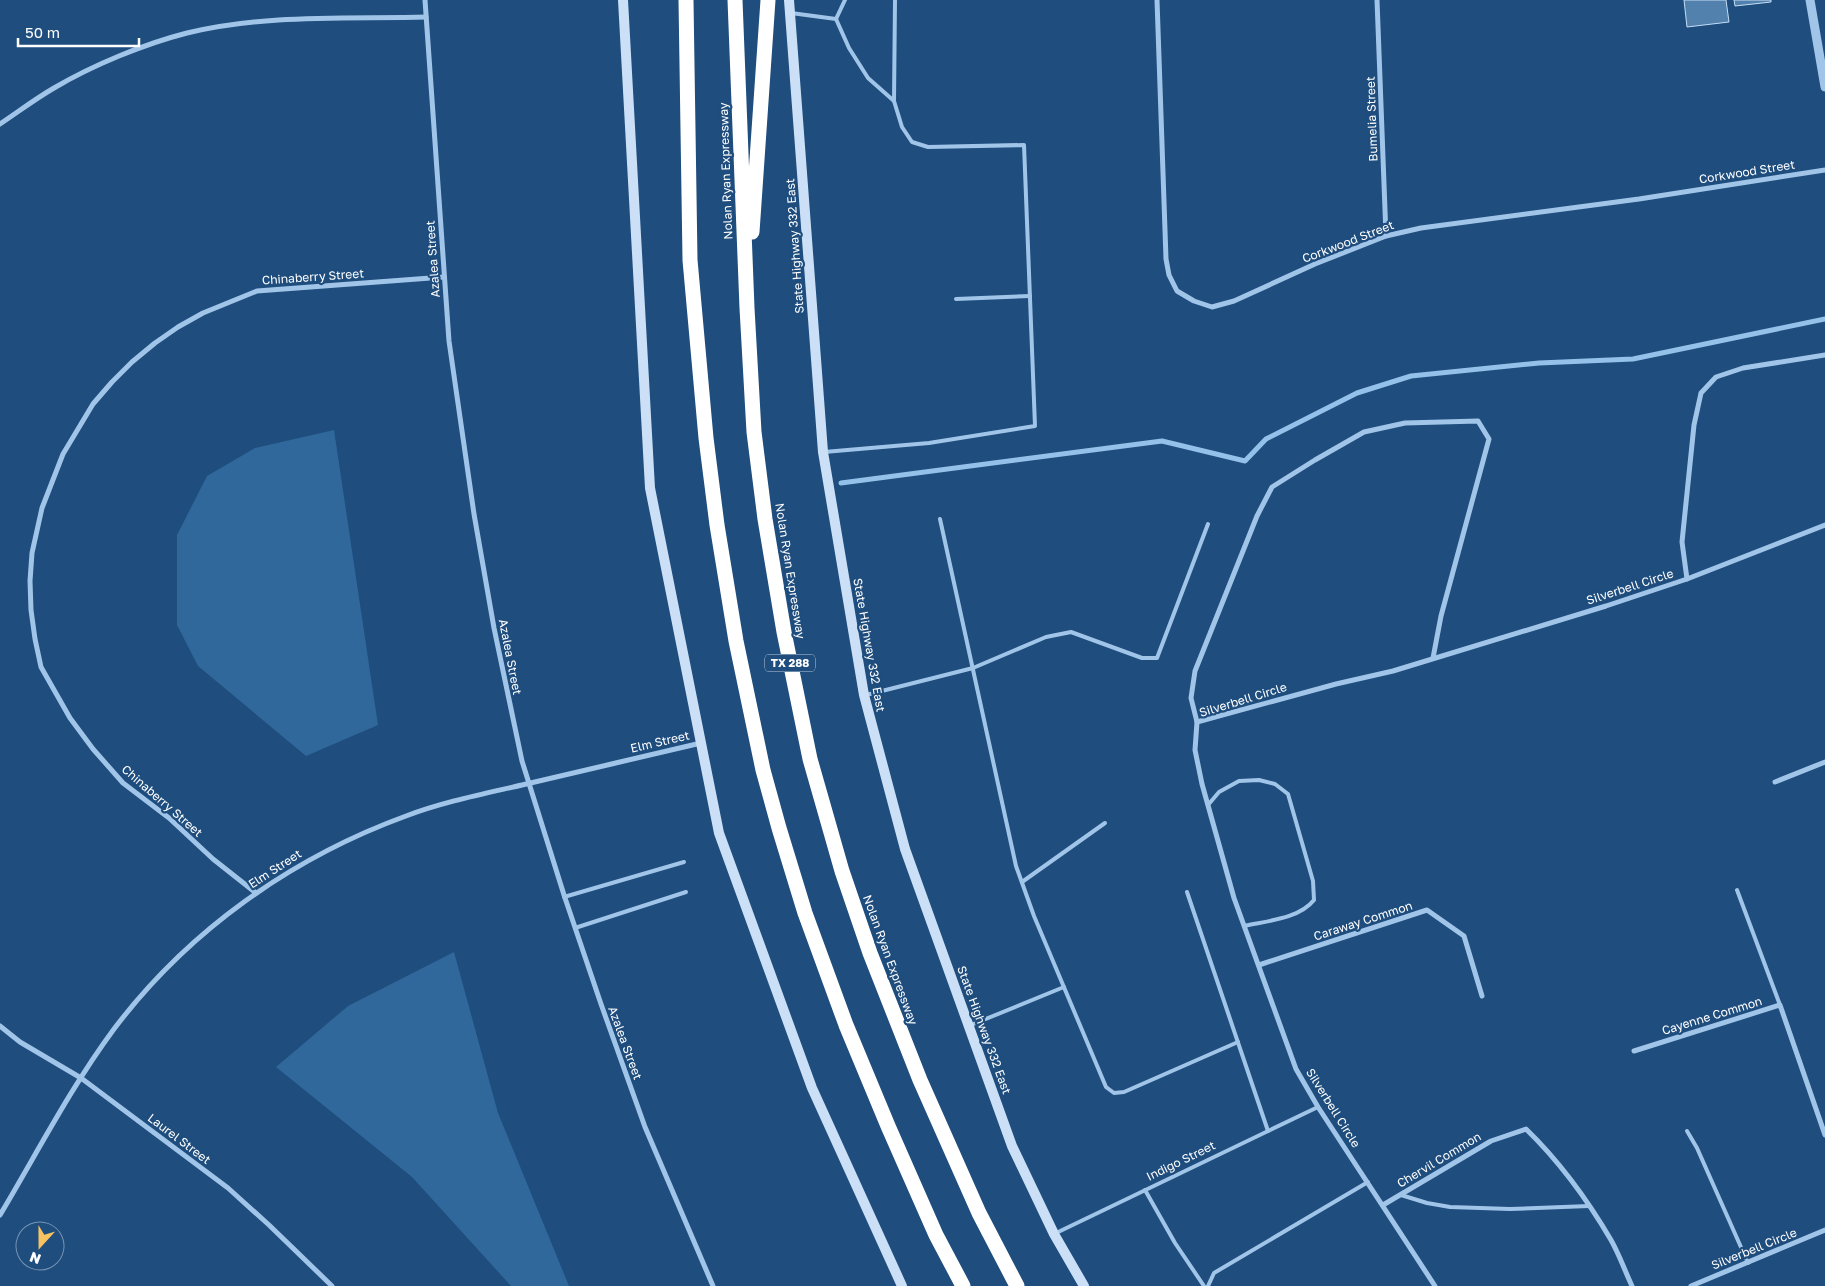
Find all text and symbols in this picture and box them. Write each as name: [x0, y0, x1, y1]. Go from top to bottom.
scale bar: [18, 15, 139, 47]
text: 50 m: [25, 23, 60, 41]
street label: Bumelia Street: [1363, 76, 1380, 162]
street label: Nolan Ryan Expressway: [716, 102, 735, 240]
street label: Corkwood Street: [1698, 156, 1796, 186]
street label: State Highway 332 East: [782, 178, 807, 314]
street label: Corkwood Street: [1300, 217, 1396, 266]
street label: Azalea Street: [422, 220, 443, 298]
street label: Chinaberry Street: [261, 265, 365, 288]
street label: Nolan Ryan Expressway: [772, 502, 809, 640]
street label: Silverbell Circle: [1584, 565, 1675, 608]
street label: State Highway 332 East: [850, 577, 889, 713]
street label: Azalea Street: [496, 618, 525, 696]
road number: TX 288: [765, 654, 815, 671]
street label: Silverbell Circle: [1197, 679, 1288, 720]
street label: Elm Street: [629, 727, 691, 756]
street label: Chinaberry Street: [119, 761, 206, 840]
street label: Elm Street: [245, 846, 304, 891]
street label: Nolan Ryan Expressway: [860, 893, 921, 1027]
street label: Caraway Common: [1312, 897, 1414, 944]
street label: State Highway 332 East: [954, 964, 1015, 1096]
street label: Cayenne Common: [1660, 993, 1764, 1038]
street label: Azalea Street: [605, 1004, 646, 1082]
street label: Silverbell Circle: [1303, 1065, 1364, 1150]
street label: Laurel Street: [145, 1110, 214, 1167]
street label: Chervil Common: [1394, 1129, 1484, 1191]
street label: Indigo Street: [1144, 1137, 1218, 1184]
north arrow: [15, 1221, 65, 1271]
street label: Silverbell Circle: [1709, 1225, 1799, 1272]
text: N: [27, 1249, 43, 1268]

